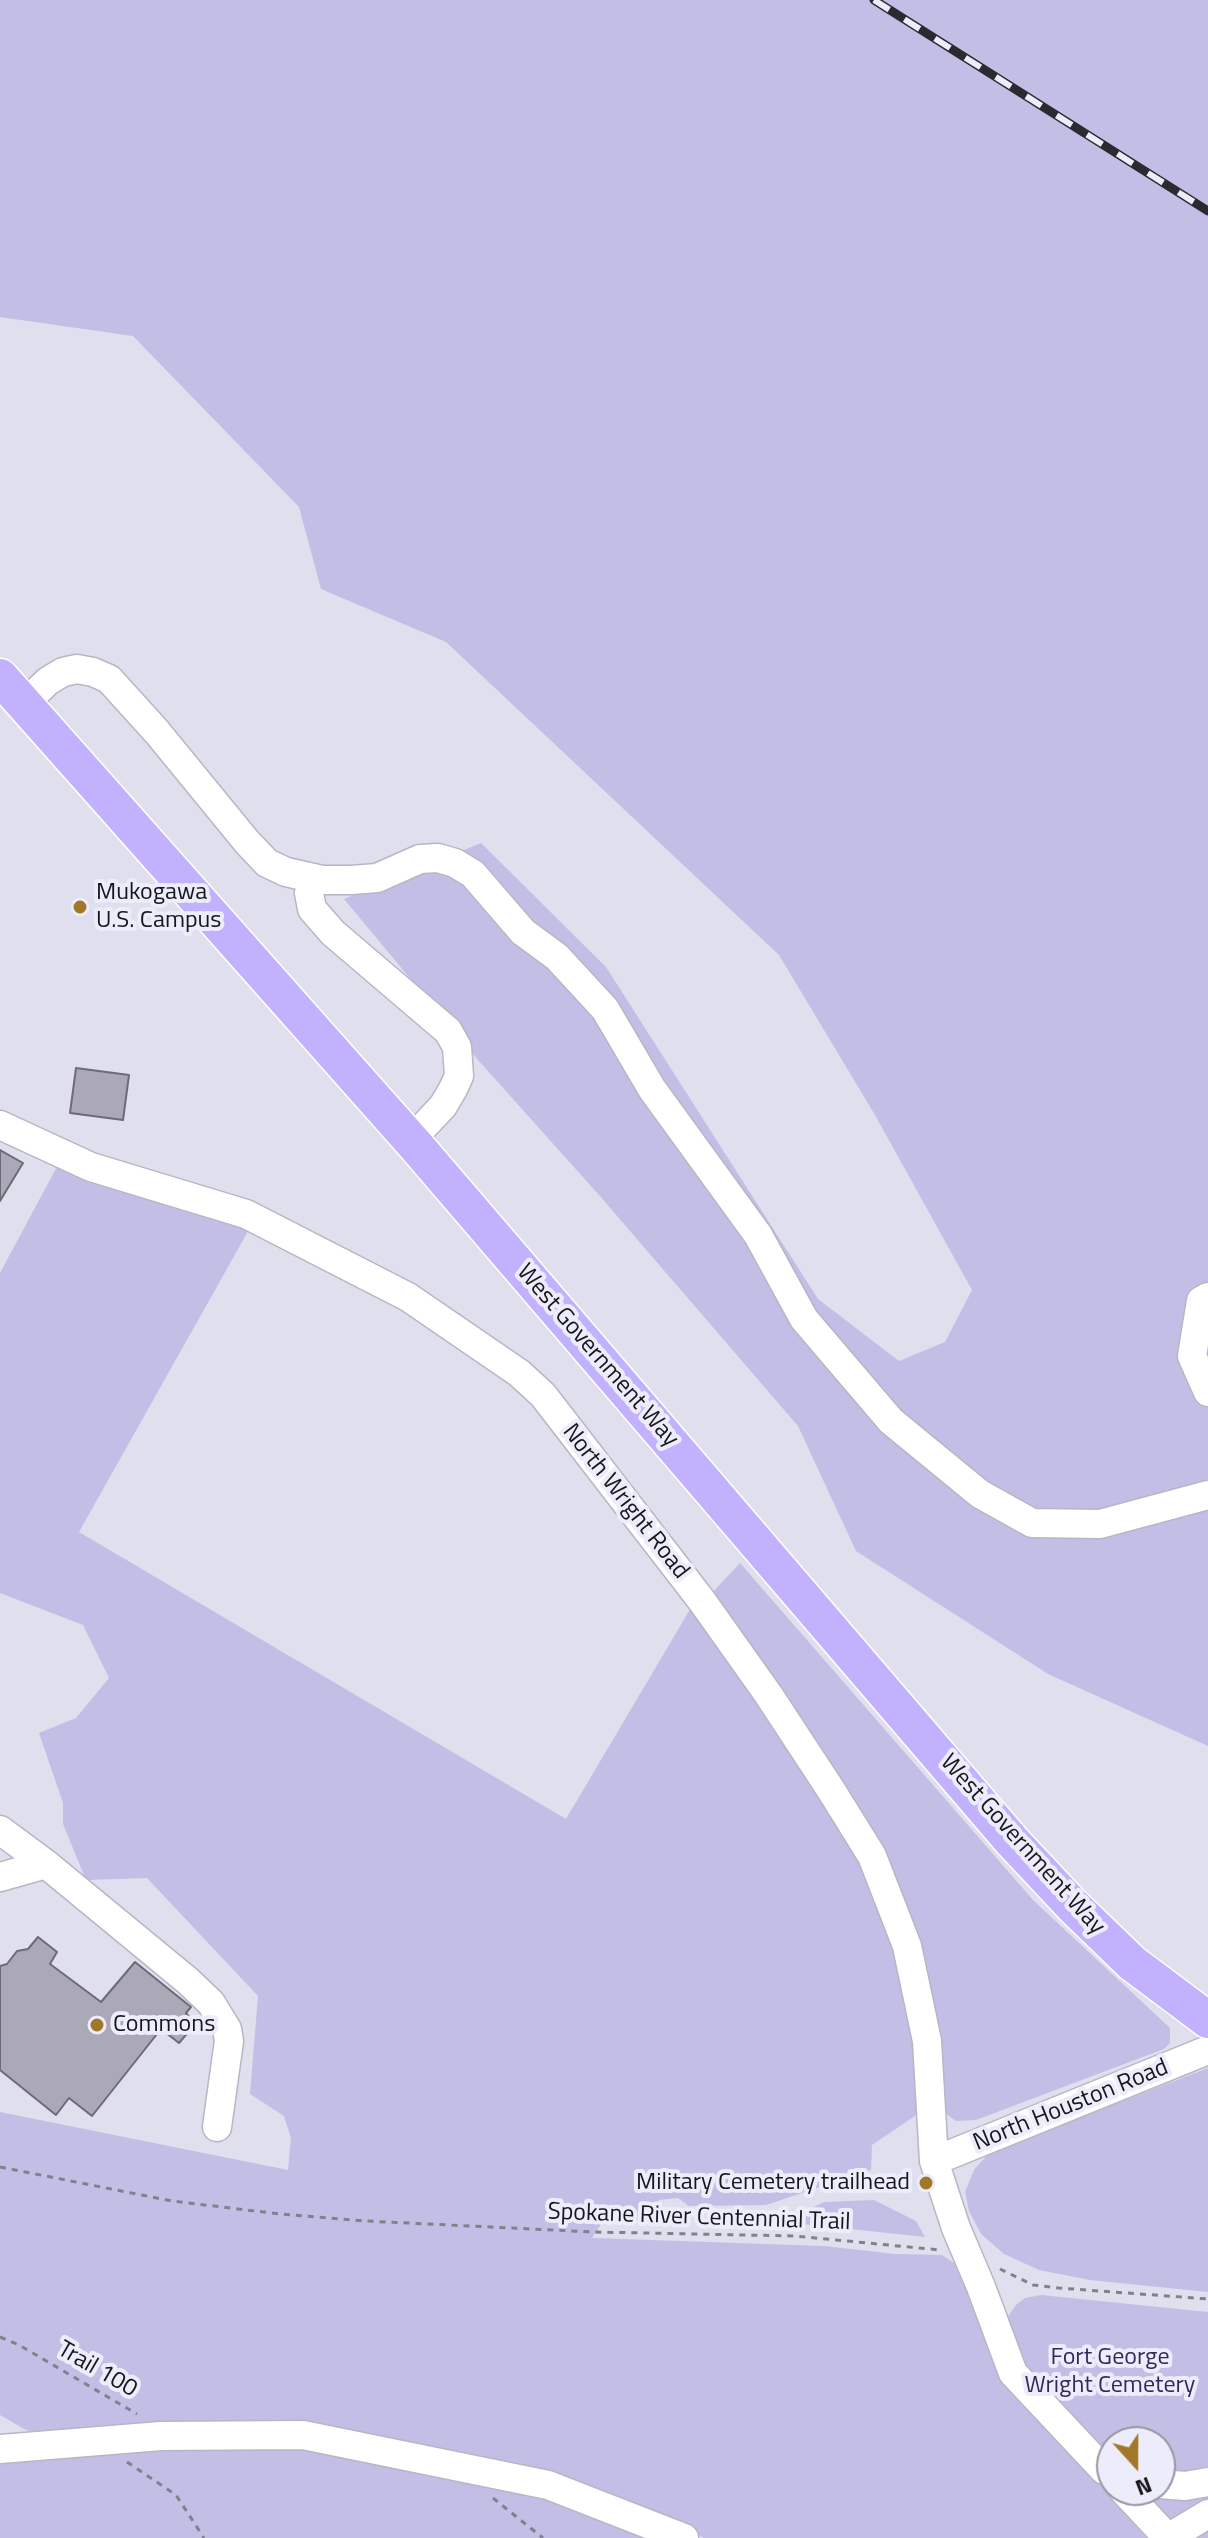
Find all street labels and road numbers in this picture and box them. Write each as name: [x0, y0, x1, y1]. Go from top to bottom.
street label: West Government Way: [510, 1259, 684, 1453]
street label: North Wright Road: [555, 1419, 695, 1585]
street label: West Government Way: [933, 1749, 1111, 1941]
street label: North Houston Road: [969, 2054, 1173, 2158]
street label: Spokane River Centennial Trail: [547, 2198, 851, 2238]
street label: Trail 100: [52, 2336, 142, 2404]

